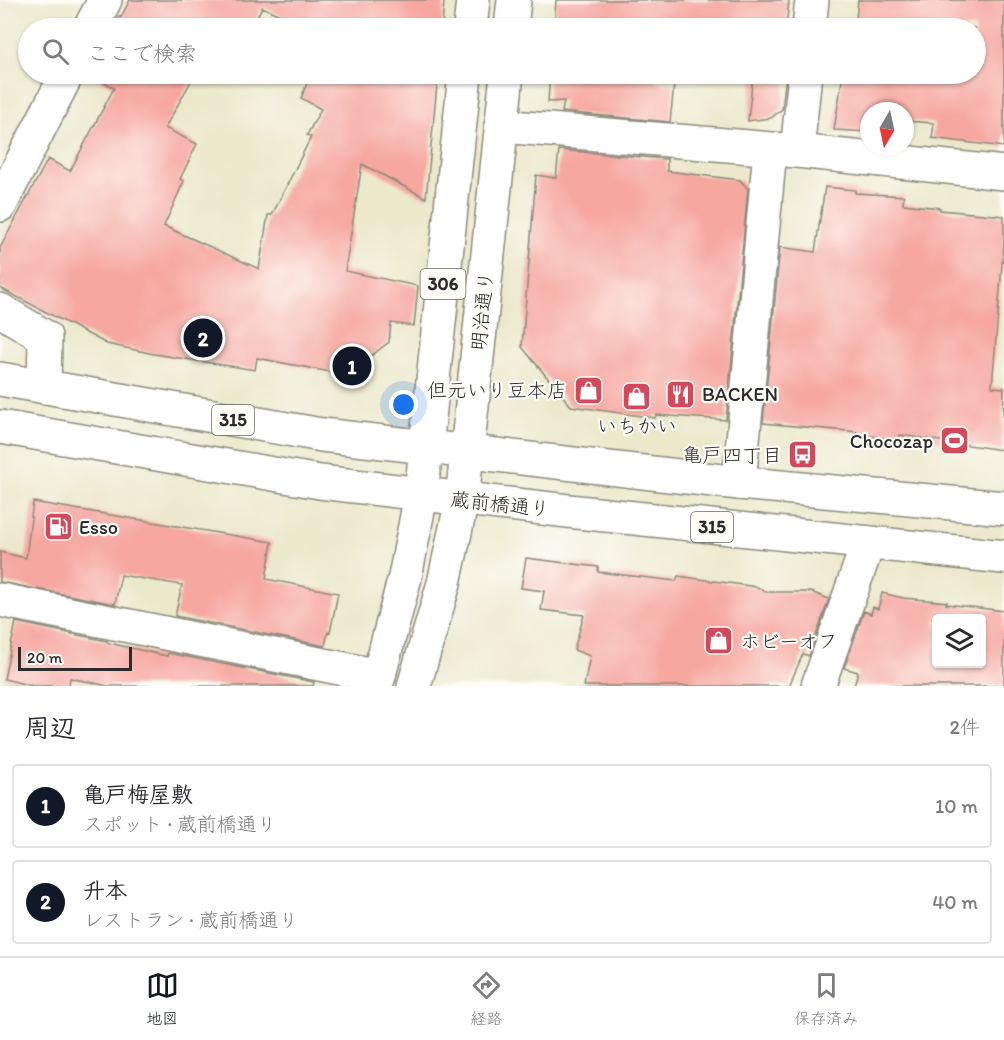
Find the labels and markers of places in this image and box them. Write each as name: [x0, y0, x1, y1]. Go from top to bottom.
pin: 2: [184, 316, 222, 360]
pin: 1: [332, 344, 372, 388]
shop icon: 但元いり豆本店: [572, 374, 604, 406]
place label: 但元いり豆本店: [427, 378, 567, 402]
restaurant icon: BACKEN: [665, 378, 697, 410]
shop icon: いちかい: [621, 380, 653, 412]
place label: BACKEN: [702, 382, 778, 406]
place label: いちかい: [597, 414, 677, 438]
sports icon: Chocozap: [938, 425, 970, 457]
place label: Chocozap: [850, 429, 933, 453]
bus stop icon: 亀戸四丁目: [787, 439, 819, 471]
place label: 亀戸四丁目: [682, 443, 782, 467]
fuel station icon: Esso: [42, 511, 74, 543]
place label: Esso: [79, 515, 118, 539]
shop icon: ホビーオフ: [703, 625, 735, 657]
place label: ホビーオフ: [740, 629, 838, 653]

